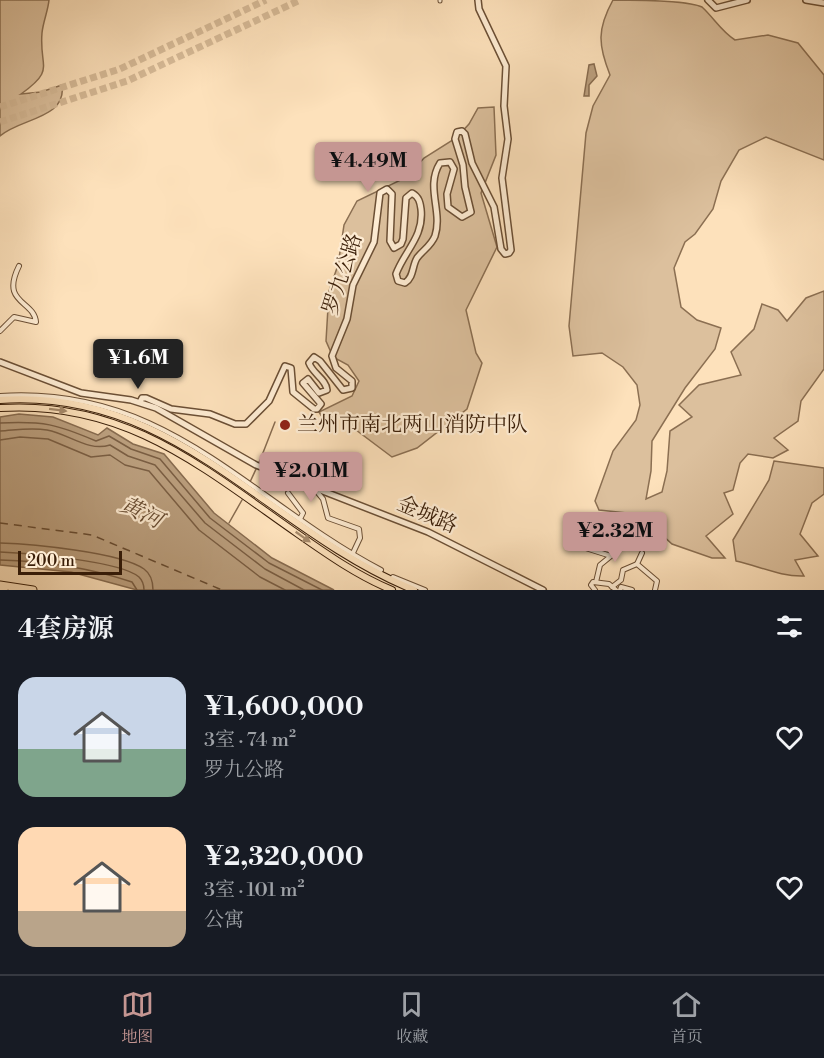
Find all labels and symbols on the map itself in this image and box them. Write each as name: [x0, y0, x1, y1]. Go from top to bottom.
pin: ¥4.49M: [319, 142, 417, 193]
street label: 罗九公路: [318, 230, 368, 318]
pin: ¥1.6M: [96, 339, 180, 390]
one-way arrow: [49, 406, 68, 415]
place label: 兰州市南北两山消防中队: [297, 412, 528, 438]
marker: 兰州市南北两山消防中队: [278, 418, 292, 432]
pin: ¥2.01M: [262, 452, 360, 503]
water label: 黄河: [115, 491, 170, 537]
street label: 金城路: [393, 491, 461, 539]
pin: ¥2.32M: [566, 512, 664, 563]
one-way arrow: [294, 531, 310, 543]
scale bar: [18, 548, 122, 576]

